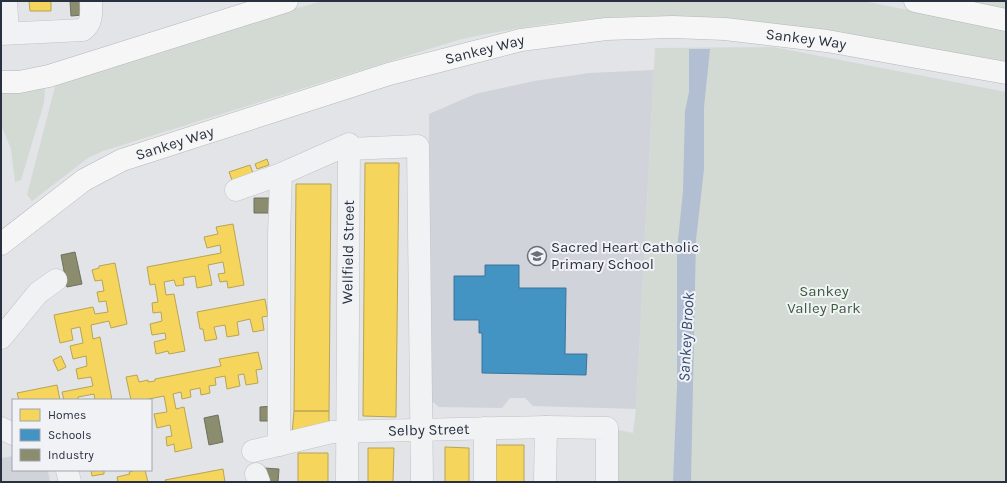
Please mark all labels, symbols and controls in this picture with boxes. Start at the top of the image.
street label: Sankey Way [765,25,848,53]
street label: Sankey Way [443,31,526,68]
street label: Sankey Way [133,122,216,164]
street label: Wellfield Street [338,199,358,304]
place label: Sacred Heart Catholic Primary School [551,238,699,273]
school or university icon: Sacred Heart Catholic Primary School [526,245,548,267]
park label: Sankey Valley Park [787,282,861,317]
water label: Sankey Brook [674,291,698,382]
legend [12,399,152,471]
text: Homes [48,408,86,422]
street label: Selby Street [388,420,470,440]
text: Schools [48,428,91,442]
text: Industry [48,448,94,462]

